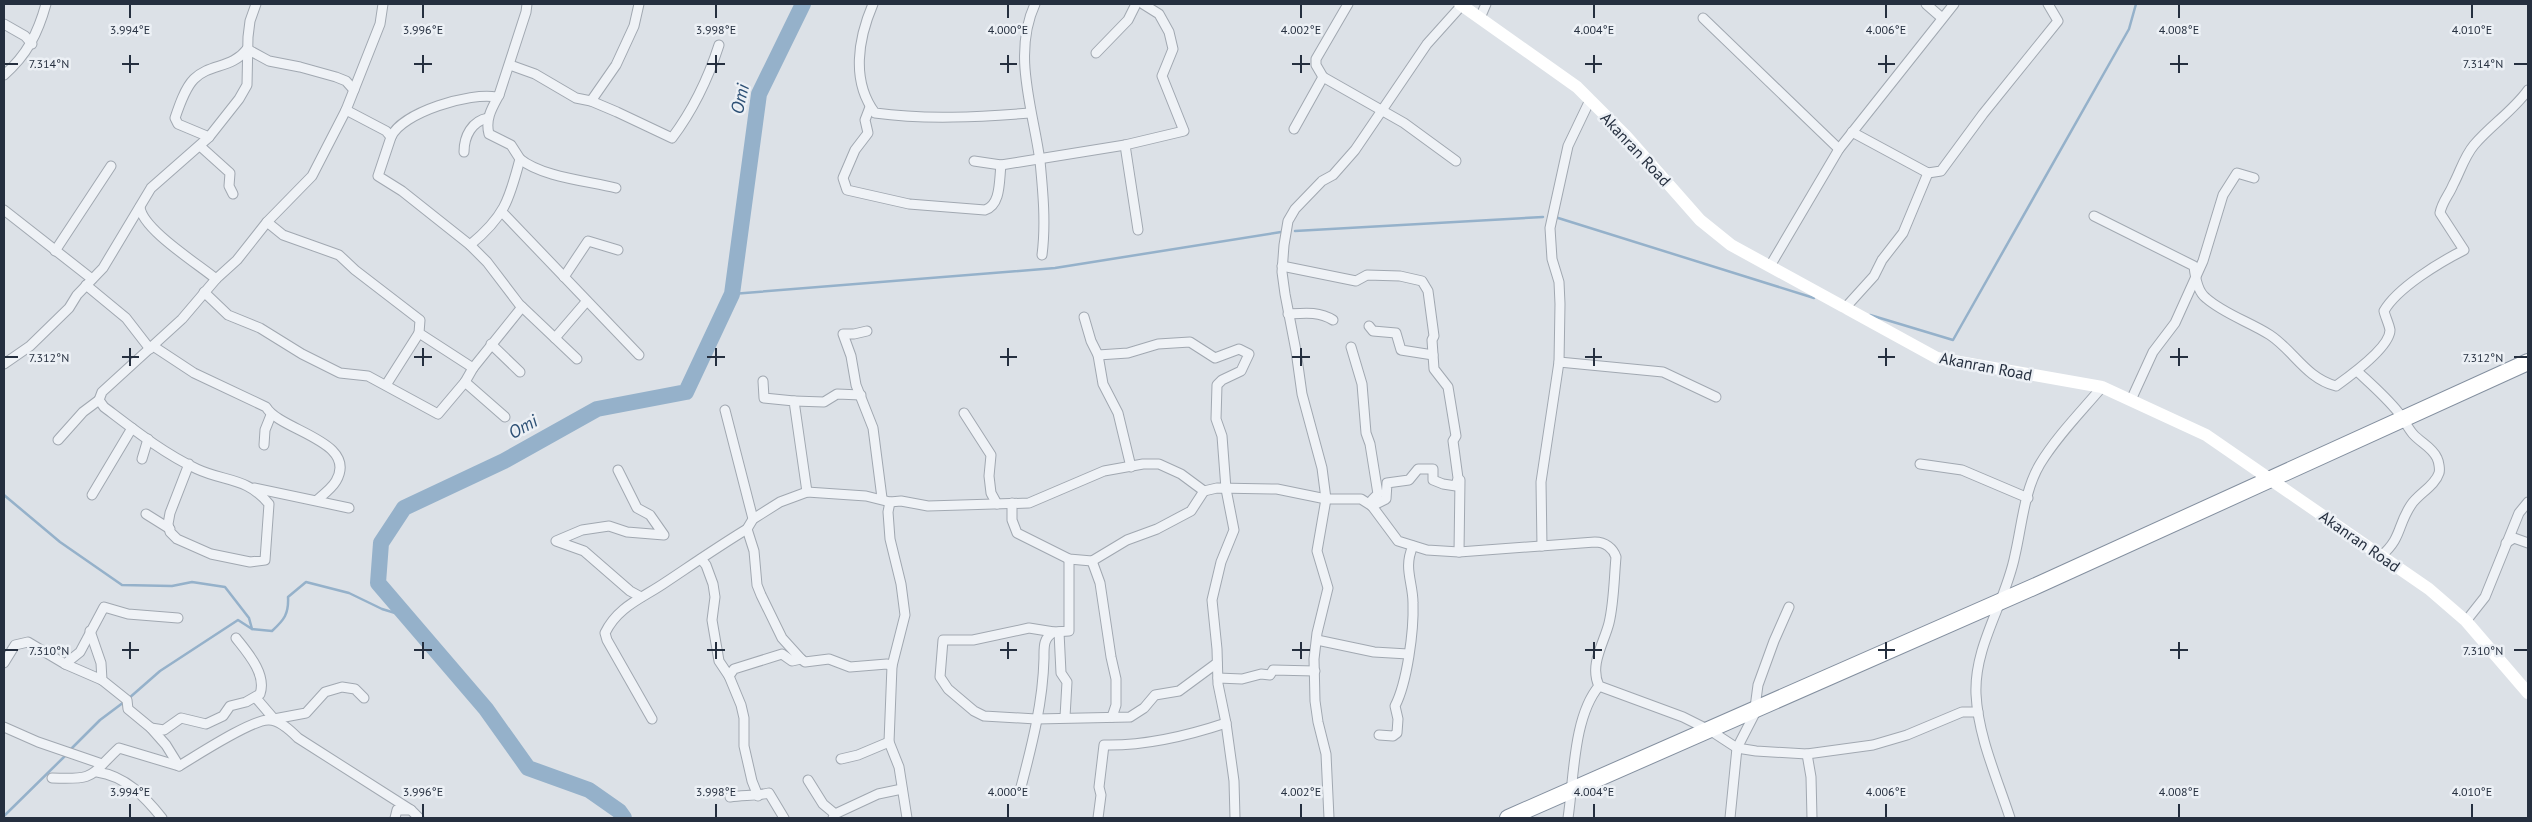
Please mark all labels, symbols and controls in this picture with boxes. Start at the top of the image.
text: 3.994°E [110,22,150,37]
text: 3.996°E [403,22,443,37]
text: 3.998°E [696,22,736,37]
text: 4.000°E [988,22,1028,37]
text: 4.002°E [1281,22,1321,37]
text: 4.004°E [1574,22,1614,37]
text: 4.006°E [1866,22,1906,37]
text: 4.008°E [2159,22,2199,37]
text: 4.010°E [2452,22,2492,37]
text: 7.314°N [29,56,69,71]
text: 7.314°N [2463,56,2503,71]
water label: Omi [725,80,754,116]
street label: Akanran Road [1597,108,1675,190]
street label: Akanran Road [1938,347,2034,385]
text: 7.312°N [29,350,69,365]
text: 7.312°N [2463,350,2503,365]
water label: Omi [504,409,543,444]
street label: Akanran Road [2316,506,2404,576]
text: 7.310°N [29,643,69,658]
text: 7.310°N [2463,643,2503,658]
text: 3.994°E [110,784,150,799]
text: 3.996°E [403,784,443,799]
text: 3.998°E [696,784,736,799]
text: 4.000°E [988,784,1028,799]
text: 4.002°E [1281,784,1321,799]
text: 4.004°E [1574,784,1614,799]
text: 4.006°E [1866,784,1906,799]
text: 4.008°E [2159,784,2199,799]
text: 4.010°E [2452,784,2492,799]

